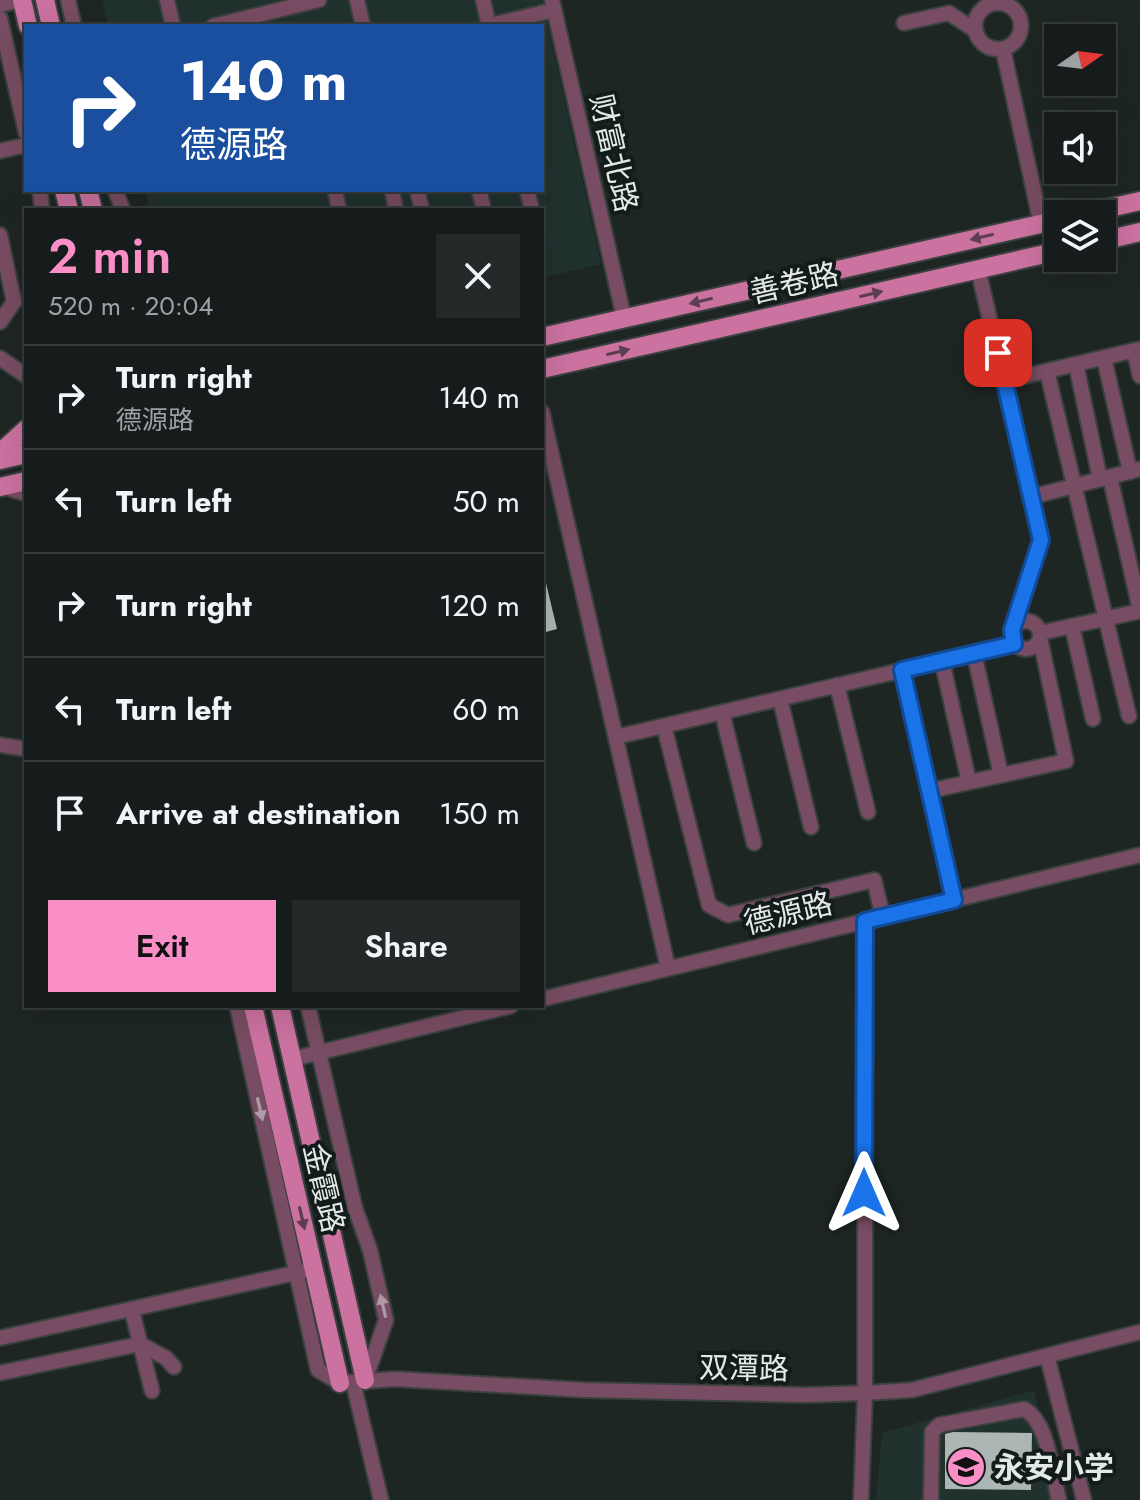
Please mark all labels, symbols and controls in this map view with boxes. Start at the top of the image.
north arrow [1044,24,1116,96]
map controls [1044,24,1116,272]
text: 140 m [180,40,347,121]
icon: right [48,56,152,160]
street label: 财富北路 [580,90,648,216]
button: sound [1044,112,1116,184]
text: 德源路 [180,118,288,170]
button: layers [1044,200,1116,272]
text: 2 min [48,222,171,291]
one-way arrow [969,231,994,244]
button: close [436,234,520,318]
street label: 善卷路 [745,252,843,314]
text: 520 m · 20:04 [48,287,214,325]
one-way arrow [859,287,884,299]
one-way arrow [688,295,713,308]
pin [964,319,1032,387]
icon: arrive [976,331,1020,375]
one-way arrow [606,345,631,358]
text: Turn right [116,356,252,399]
icon: right [48,375,92,419]
text: 140 m [439,376,520,419]
text: 德源路 [116,401,194,439]
icon: left [48,479,92,523]
text: Turn left [116,480,231,523]
text: 50 m [453,480,520,523]
icon: right [48,583,92,627]
text: Turn right [116,584,252,627]
text: 120 m [439,584,520,627]
icon: left [48,687,92,731]
text: Turn left [116,688,231,731]
text: 60 m [452,688,520,731]
icon: arrive [48,791,92,835]
text: Arrive at destination [116,792,401,835]
text: 150 m [439,792,520,835]
street label: 德源路 [739,881,837,945]
button: Exit [48,900,276,992]
button: Share [292,900,520,992]
one-way arrow [254,1097,267,1122]
street label: 金霞路 [293,1139,355,1237]
position arrow [822,1151,906,1235]
one-way arrow [296,1206,309,1231]
one-way arrow [376,1293,389,1318]
street label: 双潭路 [699,1346,789,1390]
school or university icon: 永安小学 [945,1446,987,1488]
place label: 永安小学 [994,1446,1114,1489]

